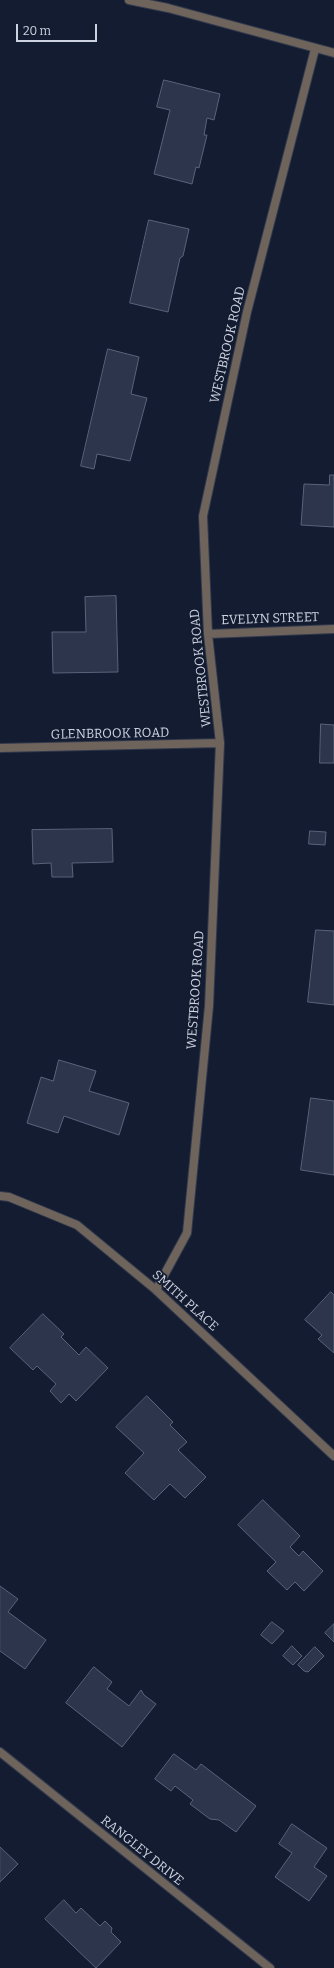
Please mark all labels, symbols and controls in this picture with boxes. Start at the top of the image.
scale bar [18,16,99,42]
text: 20 m [23,24,51,38]
street label: WESTBROOK ROAD [207,285,249,405]
street label: WESTBROOK ROAD [187,608,215,728]
street label: EVELYN STREET [221,609,319,629]
street label: GLENBROOK ROAD [51,725,169,743]
street label: WESTBROOK ROAD [184,930,208,1050]
street label: SMITH PLACE [149,1267,221,1335]
street label: RANGLEY DRIVE [97,1813,187,1889]

